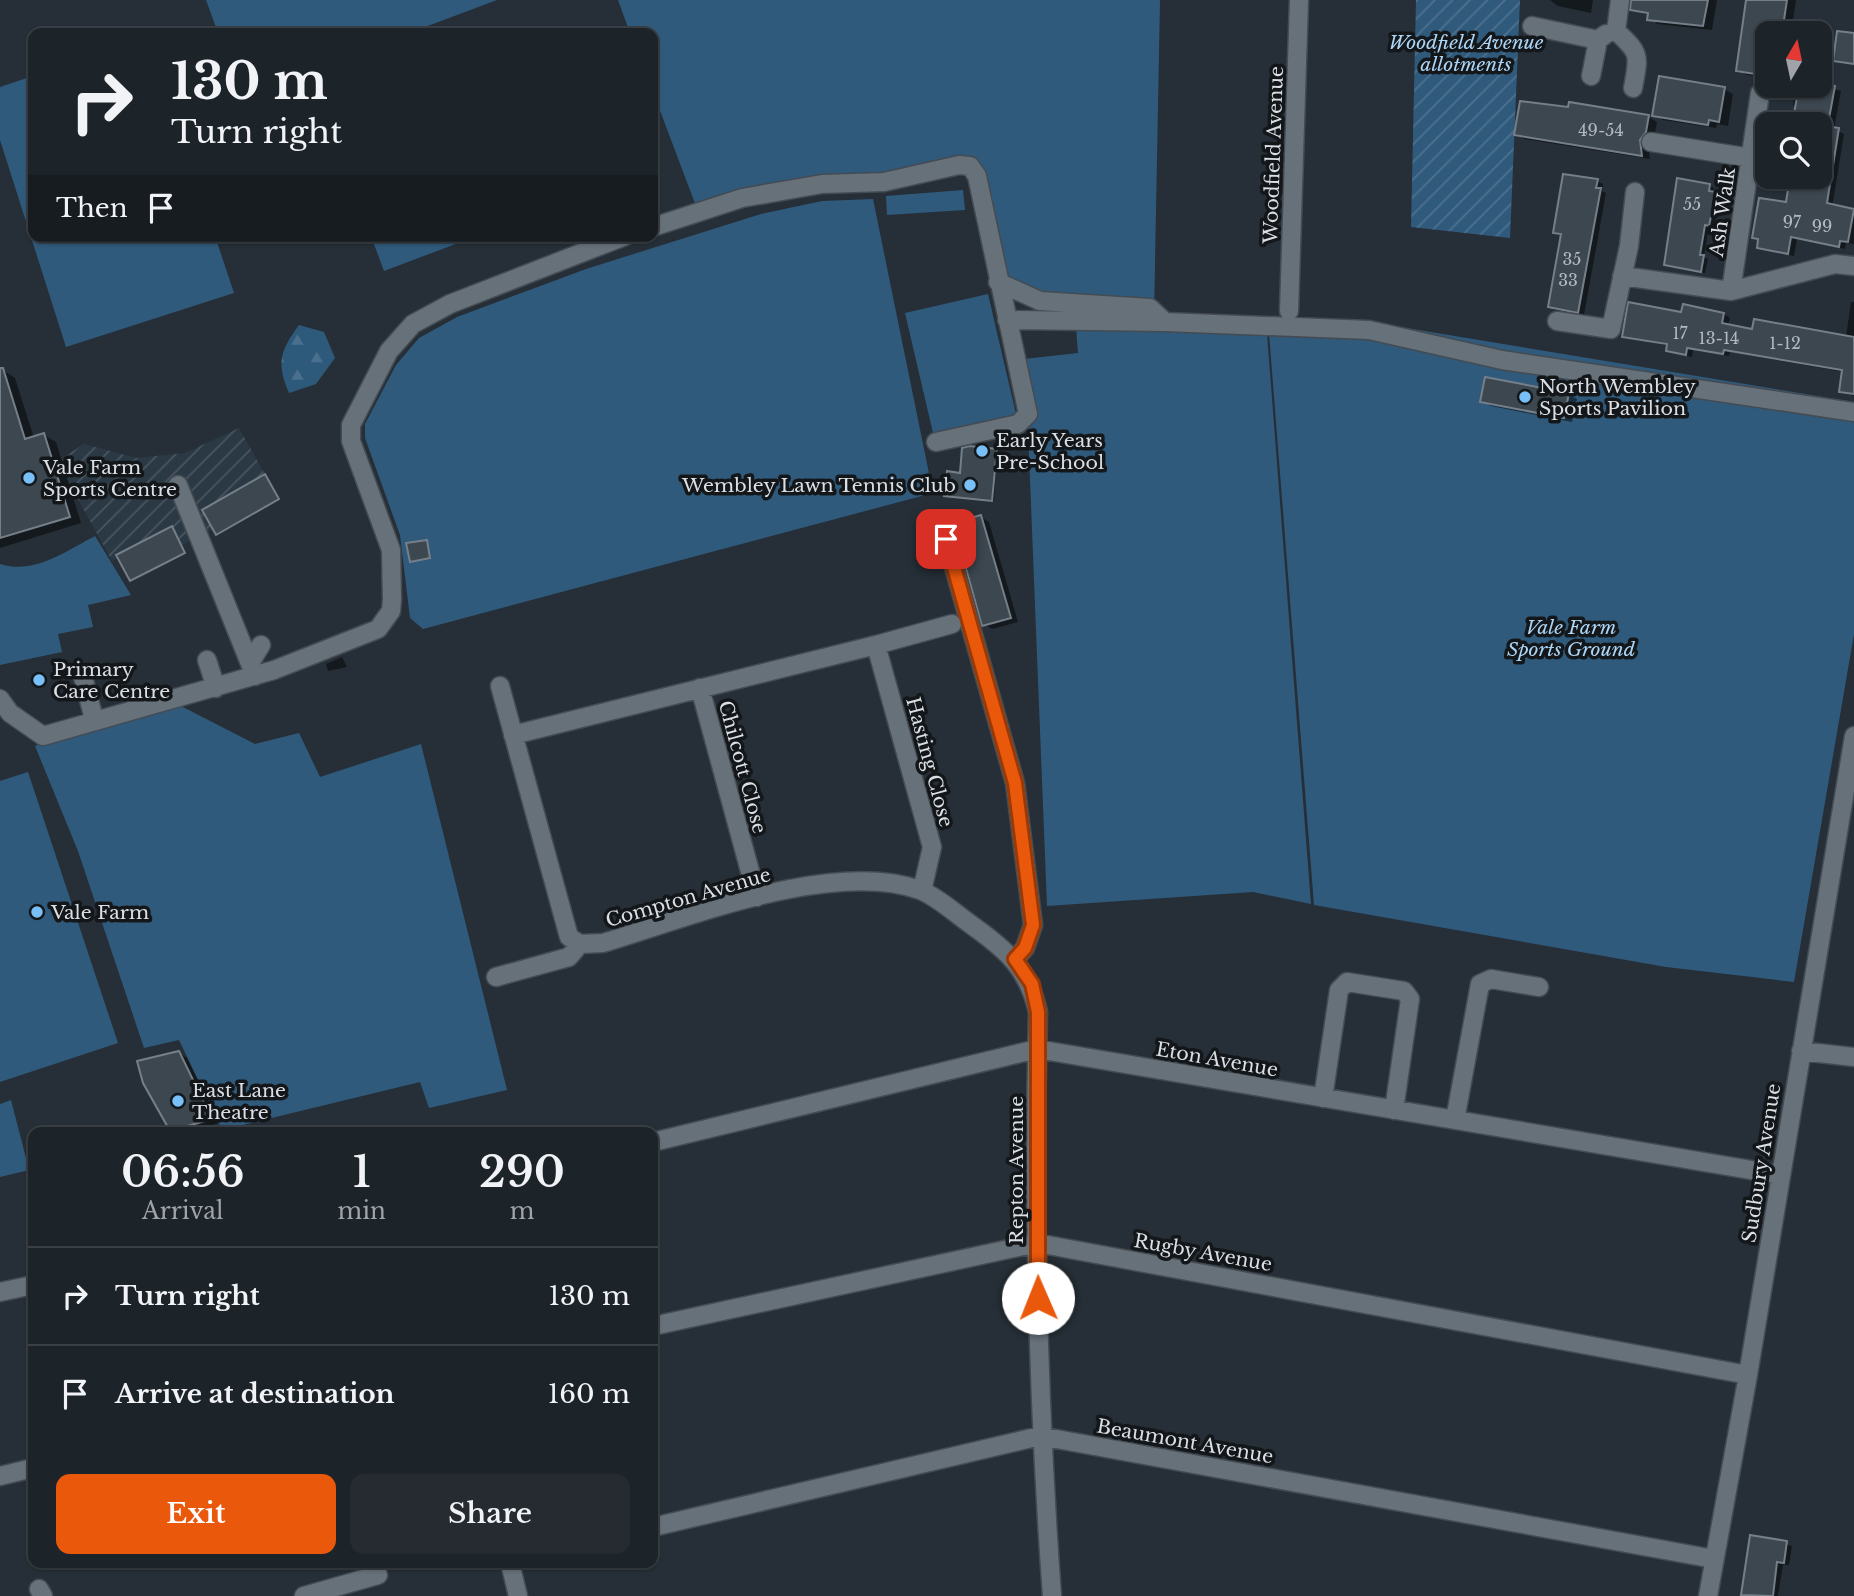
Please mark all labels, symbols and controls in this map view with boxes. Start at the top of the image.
north arrow [1755,21,1832,98]
map controls [1755,21,1832,189]
park label: Woodfield Avenue allotments [1388,31,1544,76]
text: 130 m [171,51,328,112]
icon: right [56,56,147,147]
street label: Woodfield Avenue [1259,66,1288,245]
text: Turn right [171,112,342,152]
button: search [1755,112,1832,189]
house number: 49-54 [1578,120,1624,140]
street label: Ash Walk [1705,166,1740,259]
icon: arrive [142,189,180,227]
text: Then [56,192,128,224]
house number: 55 [1683,194,1701,214]
house number: 97 [1783,212,1802,232]
house number: 99 [1812,216,1832,236]
house number: 35 [1563,249,1581,269]
house number: 33 [1558,270,1578,290]
house number: 17 [1672,323,1689,343]
house number: 13-14 [1699,328,1739,348]
house number: 1-12 [1769,333,1801,353]
place label: North Wembley Sports Pavilion [1539,375,1696,420]
marker: North Wembley Sports Pavilion [1517,389,1533,405]
place label: Early Years Pre-School [996,429,1104,474]
marker: Early Years Pre-School [974,443,990,459]
place label: Vale Farm Sports Centre [42,456,177,501]
marker: Vale Farm Sports Centre [21,470,37,486]
place label: Wembley Lawn Tennis Club [681,474,956,497]
marker: Wembley Lawn Tennis Club [962,477,978,493]
pin [916,509,976,569]
icon: arrive [927,520,965,558]
park label: Vale Farm Sports Ground [1507,616,1636,661]
place label: Primary Care Centre [53,658,170,703]
marker: Primary Care Centre [31,672,47,688]
street label: Hasting Close [901,695,958,830]
street label: Chilcott Close [714,698,771,836]
street label: Compton Avenue [603,863,773,932]
place label: Vale Farm [50,901,149,924]
marker: Vale Farm [29,904,45,920]
street label: Eton Avenue [1154,1037,1280,1082]
place label: East Lane Theatre [192,1079,286,1124]
street label: Sudbury Avenue [1738,1082,1785,1244]
marker: East Lane Theatre [170,1093,186,1109]
street label: Repton Avenue [1005,1096,1028,1244]
text: 06:56 [121,1146,245,1198]
text: 1 [353,1146,371,1198]
text: 290 [479,1146,565,1198]
text: Arrival [142,1197,224,1225]
text: min [338,1197,386,1225]
text: m [510,1197,534,1225]
street label: Rugby Avenue [1132,1229,1274,1276]
position arrow [1001,1261,1075,1335]
icon: right [56,1277,94,1315]
text: Turn right [115,1280,260,1312]
text: 130 m [548,1280,630,1312]
icon: arrive [56,1375,94,1413]
text: Arrive at destination [115,1378,395,1410]
text: 160 m [548,1378,630,1410]
street label: Beaumont Avenue [1095,1415,1275,1468]
button: Exit [56,1474,336,1554]
button: Share [350,1474,630,1554]

